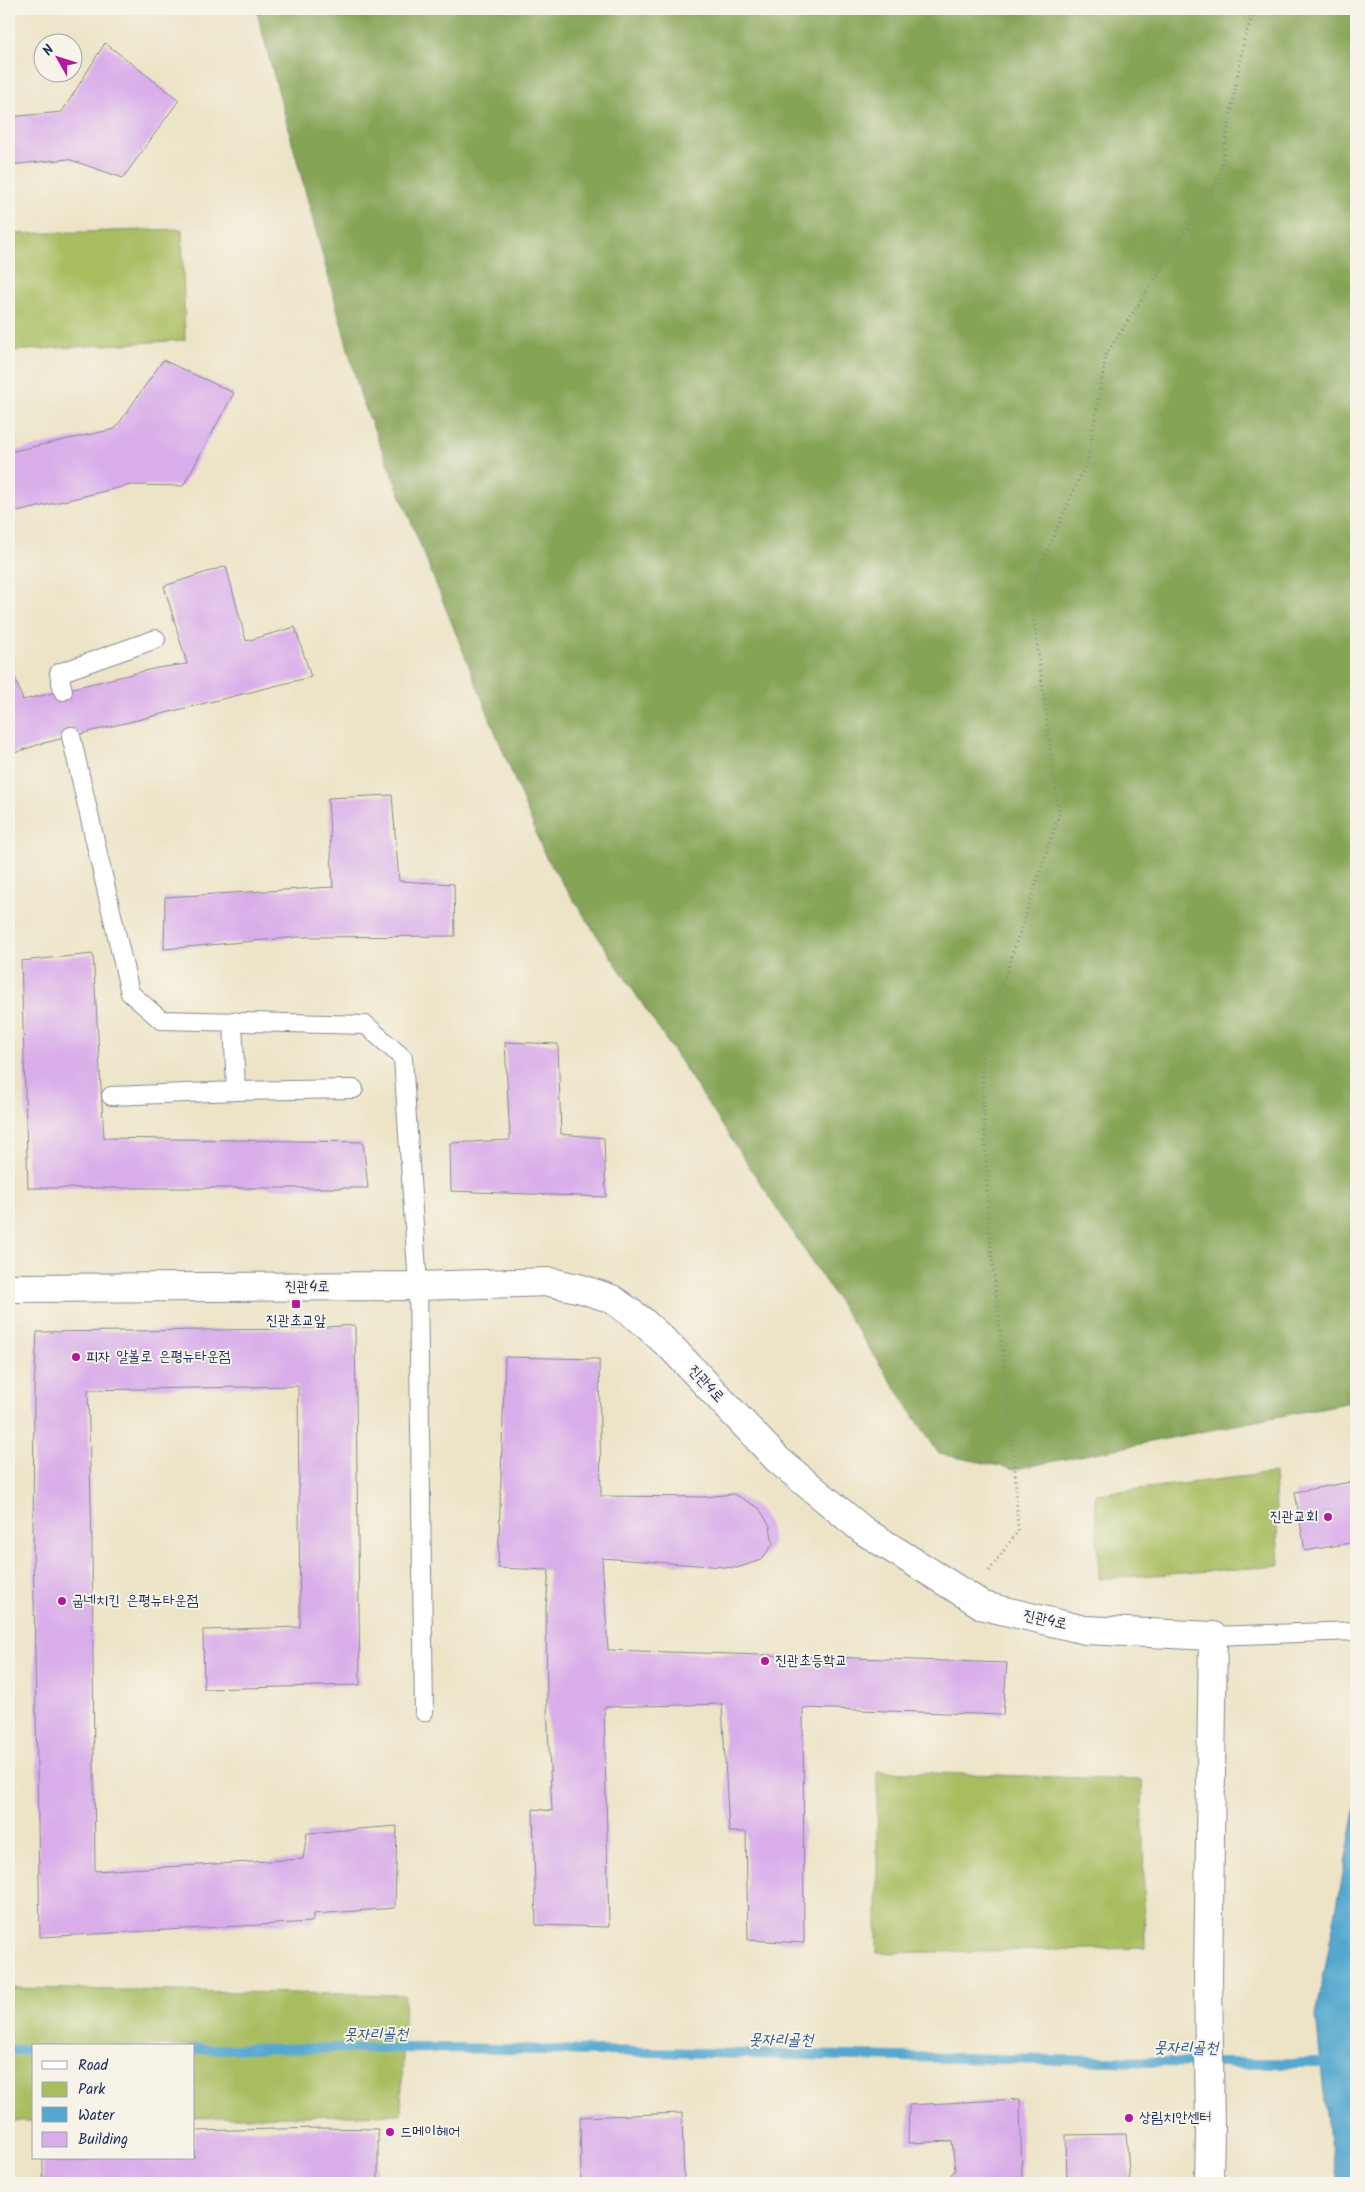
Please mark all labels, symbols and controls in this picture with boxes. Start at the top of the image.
north arrow [32,32,82,82]
text: N [37,40,60,61]
street label: 진관4로 [285,1275,329,1299]
marker: 진관초교앞 [290,1298,302,1310]
place label: 진관초교앞 [266,1309,326,1333]
place label: 피자 알볼로 은평뉴타운점 [86,1345,231,1369]
marker: 피자 알볼로 은평뉴타운점 [70,1351,82,1363]
street label: 진관4로 [682,1360,730,1408]
place label: 진관교회 [1270,1505,1318,1529]
marker: 진관교회 [1322,1511,1334,1523]
place label: 굽네치킨 은평뉴타운점 [72,1589,199,1613]
marker: 굽네치킨 은평뉴타운점 [56,1595,68,1607]
street label: 진관4로 [1021,1603,1069,1637]
place label: 진관초등학교 [775,1649,847,1673]
marker: 진관초등학교 [759,1655,771,1667]
water label: 못자리골천 [344,2022,410,2047]
water label: 못자리골천 [749,2027,816,2053]
water label: 못자리골천 [1154,2035,1221,2061]
legend [32,2044,195,2160]
text: Road [78,2054,109,2078]
text: Park [78,2078,106,2102]
text: Water [78,2104,115,2128]
place label: 상림치안센터 [1139,2106,1211,2130]
marker: 상림치안센터 [1123,2112,1135,2124]
place label: 드메이헤어 [400,2120,460,2144]
marker: 드메이헤어 [384,2126,396,2138]
text: Building [78,2128,128,2152]

